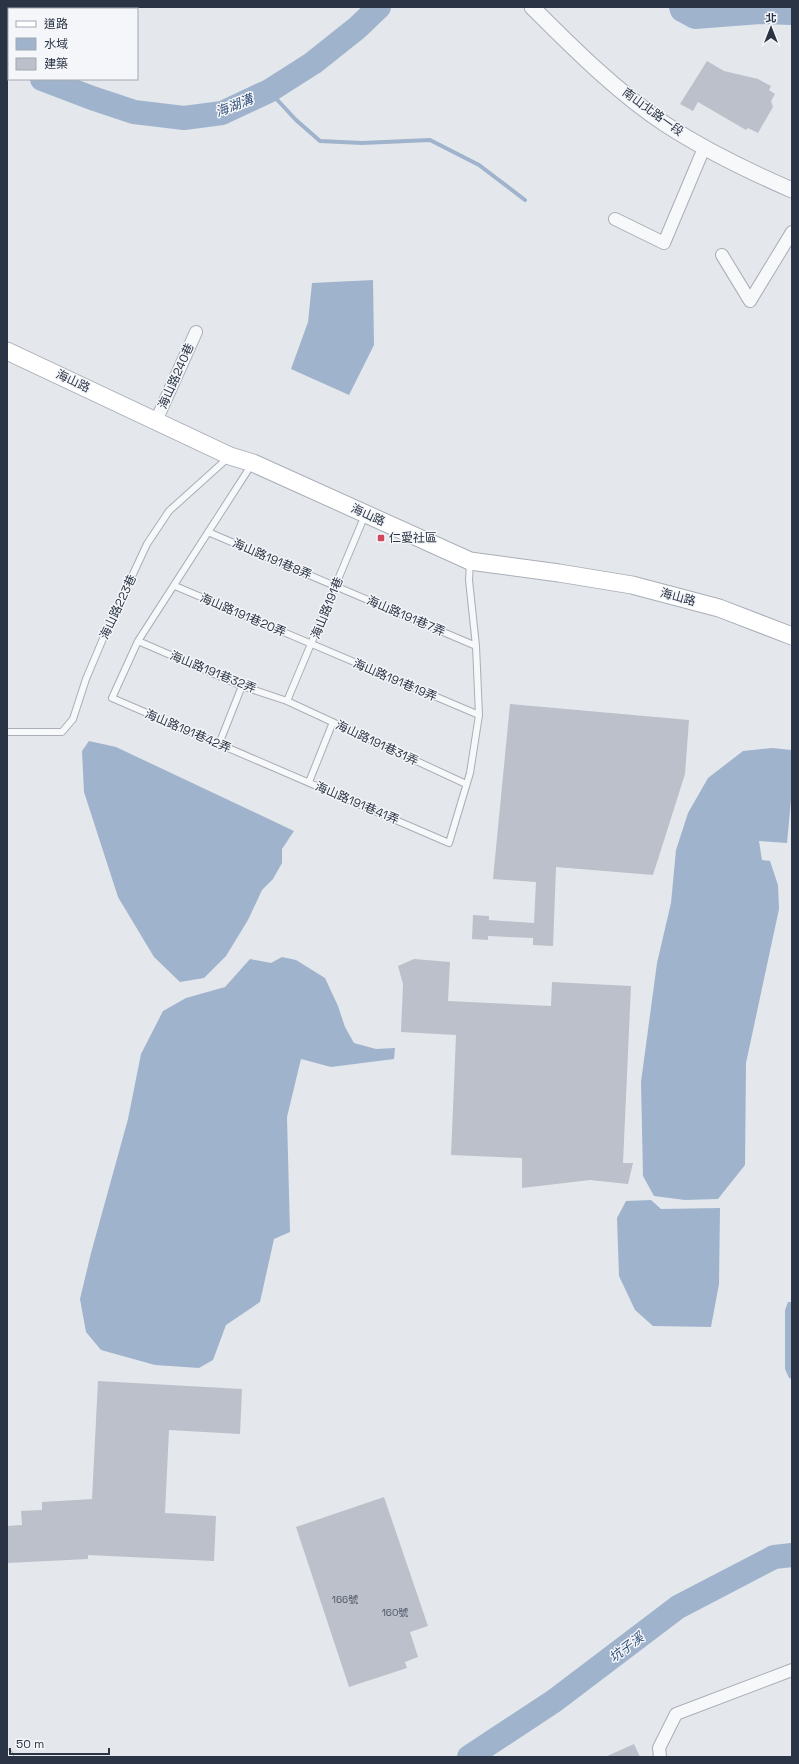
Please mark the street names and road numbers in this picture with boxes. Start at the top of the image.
street label: 南山北路一段 [619,84,687,140]
street label: 海山路240巷 [154,341,198,411]
street label: 海山路 [53,366,93,396]
street label: 海山路 [348,500,388,530]
street label: 海山路191巷8弄 [230,535,314,583]
street label: 海山路223巷 [96,572,140,642]
street label: 海山路191巷 [307,575,347,641]
street label: 海山路 [659,585,697,609]
street label: 海山路191巷20弄 [197,590,289,640]
street label: 海山路191巷7弄 [364,592,448,640]
street label: 海山路191巷32弄 [167,647,259,697]
street label: 海山路191巷19弄 [351,655,439,705]
street label: 海山路191巷42弄 [142,706,234,756]
street label: 海山路191巷31弄 [333,717,421,769]
street label: 海山路191巷41弄 [313,778,401,828]

